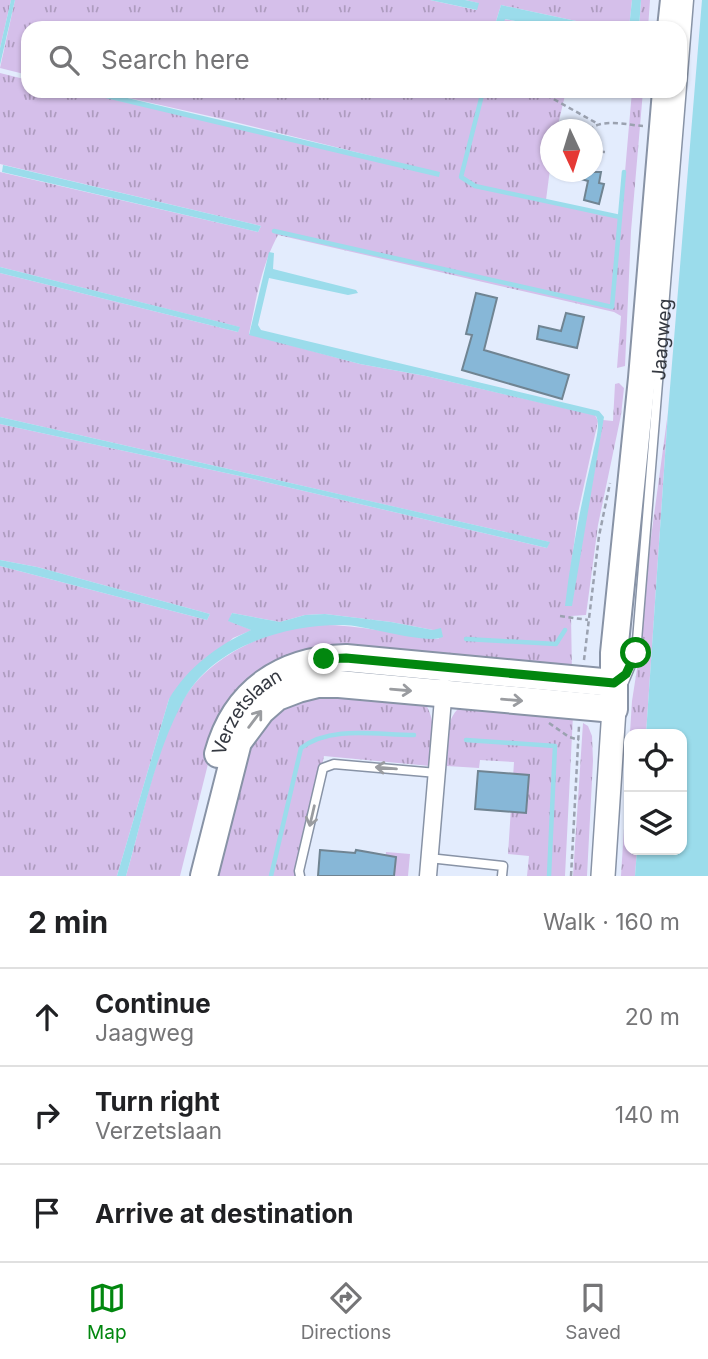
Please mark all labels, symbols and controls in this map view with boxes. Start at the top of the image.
search box [21,21,687,98]
icon: search [45,41,83,79]
text: Search here [101,44,250,75]
north arrow [540,119,603,182]
street label: Jaagweg [647,298,676,381]
route start [620,637,651,668]
route end [308,643,339,674]
street label: Verzetslaan [207,664,285,758]
one-way arrow [389,684,412,697]
one-way arrow [500,694,522,707]
one-way arrow [247,710,262,729]
map controls [624,729,687,855]
button: locate [624,729,687,792]
one-way arrow [375,761,397,774]
button: layers [624,792,687,855]
one-way arrow [305,804,318,827]
text: 2 min [28,904,108,940]
text: Walk · 160 m [543,908,680,936]
text: Continue [95,988,211,1019]
icon: ahead [28,998,66,1036]
text: 20 m [625,1003,680,1031]
text: Jaagweg [95,1019,194,1047]
text: Turn right [95,1086,220,1117]
icon: right [28,1096,66,1134]
text: 140 m [615,1101,680,1129]
text: Verzetslaan [95,1117,222,1145]
icon: arrive [28,1194,66,1232]
text: Arrive at destination [95,1198,354,1229]
tab: Map [87,1279,127,1344]
tab: Directions [301,1279,391,1344]
tab: Saved [565,1279,621,1344]

